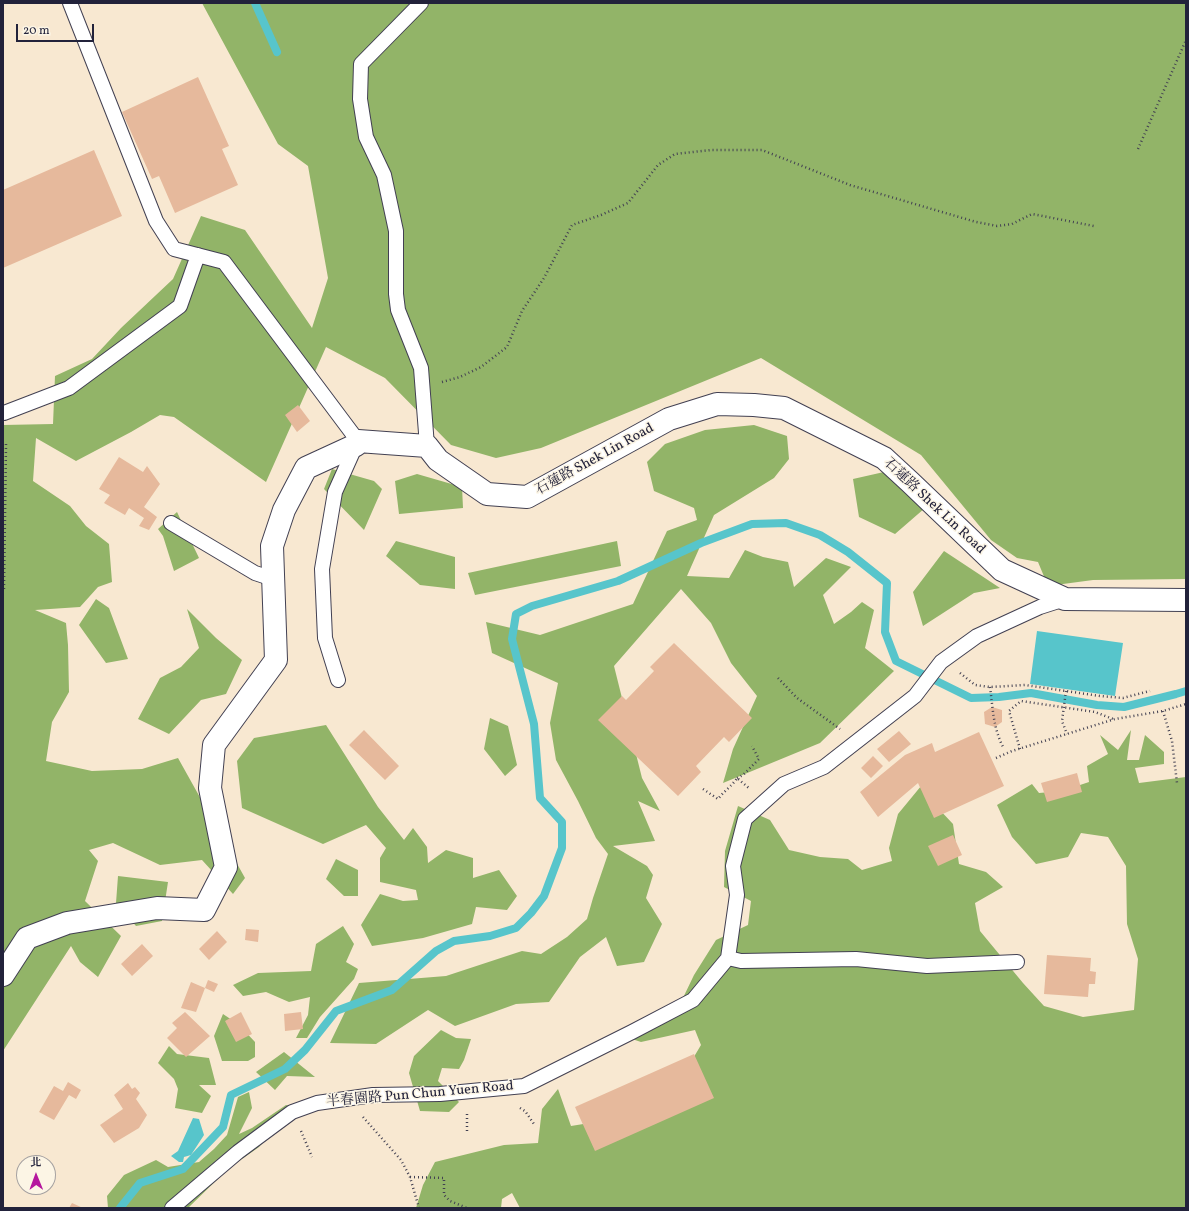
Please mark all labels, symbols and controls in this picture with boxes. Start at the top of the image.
scale bar [18,16,96,42]
text: 20 m [23,23,50,39]
street label: 石蓮路 Shek Lin Road [533,420,657,500]
street label: 石蓮路 Shek Lin Road [880,456,988,558]
street label: 半春園路 Pun Chun Yuen Road [326,1078,514,1112]
north arrow [16,1155,56,1195]
text: 北 [30,1156,41,1171]

